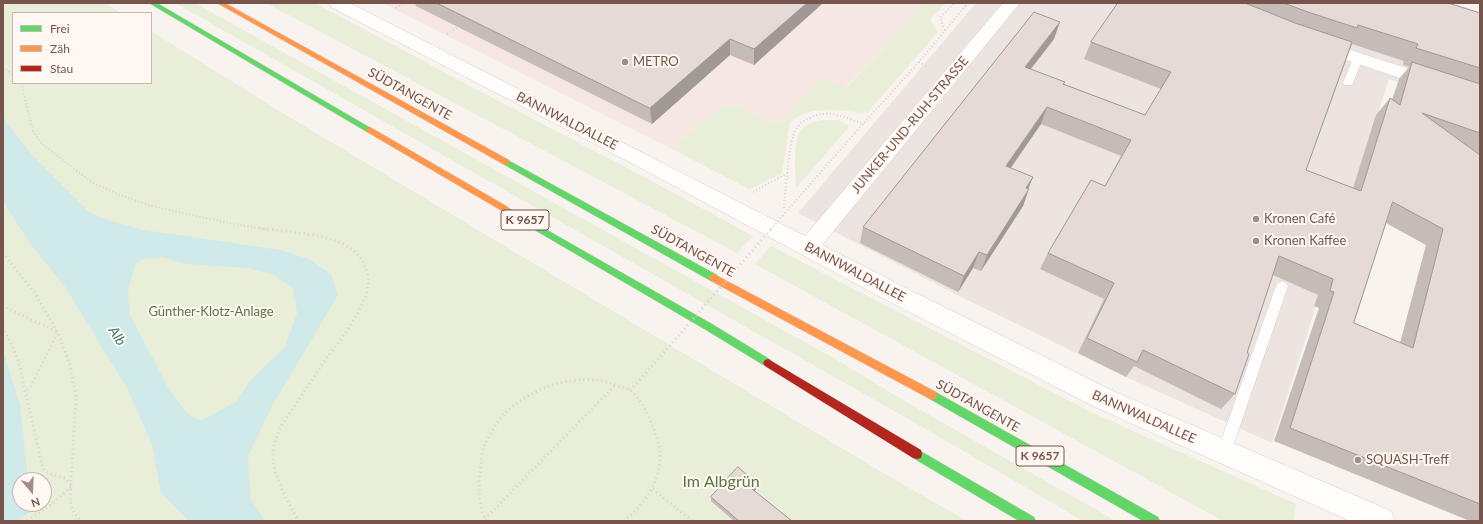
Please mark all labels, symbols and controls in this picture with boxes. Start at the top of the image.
legend [12,12,152,84]
text: Frei [50,21,70,36]
text: Zäh [50,41,70,56]
street label: JUNKER-UND-RUH-STRASSE [848,53,972,197]
place label: METRO [633,54,679,70]
marker: METRO [620,57,630,67]
text: Stau [50,61,73,76]
street label: SÜDTANGENTE [365,64,455,124]
street label: BANNWALDALLEE [514,89,620,153]
road number: K 9657 [501,210,549,230]
place label: Kronen Café [1264,211,1335,227]
marker: Kronen Café [1251,214,1261,224]
street label: SÜDTANGENTE [648,221,738,281]
place label: Kronen Kaffee [1264,233,1346,249]
marker: Kronen Kaffee [1251,236,1261,246]
street label: BANNWALDALLEE [802,239,908,305]
park label: Günther-Klotz-Anlage [148,304,274,320]
water label: Alb [105,323,129,349]
street label: SÜDTANGENTE [933,376,1023,436]
street label: BANNWALDALLEE [1090,387,1198,447]
road number: K 9657 [1016,446,1064,466]
place label: SQUASH-Treff [1366,452,1449,468]
marker: SQUASH-Treff [1353,455,1363,465]
north arrow [12,472,52,512]
park label: Im Albgrün [682,472,760,492]
text: N [30,495,42,510]

